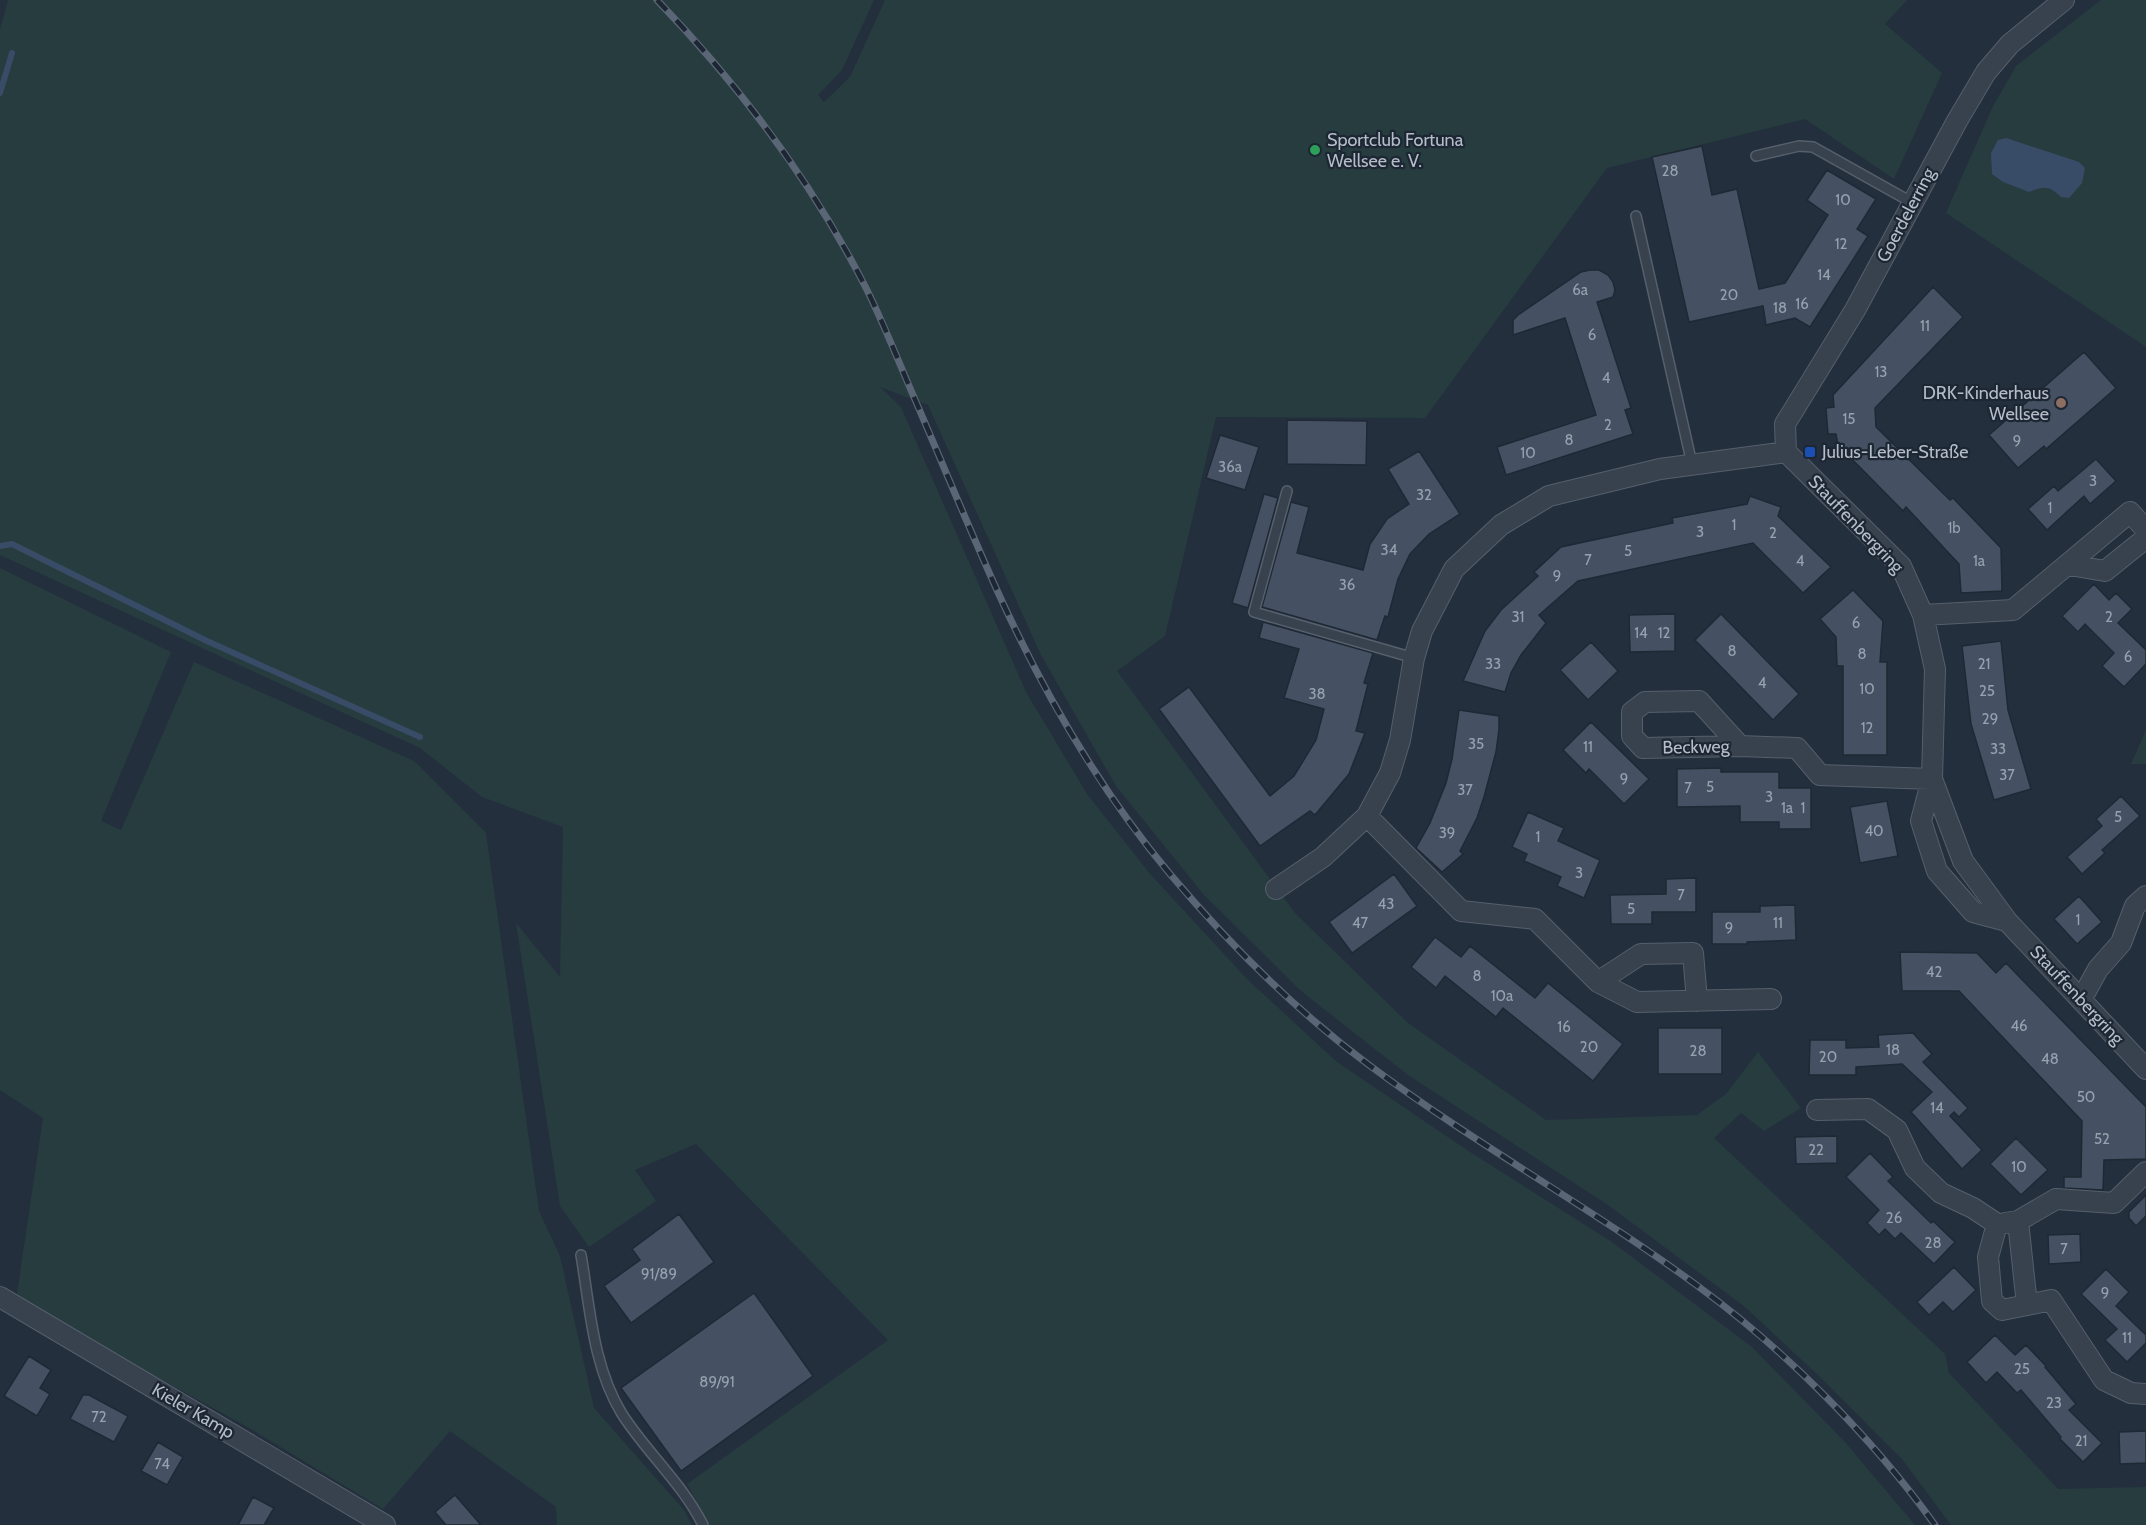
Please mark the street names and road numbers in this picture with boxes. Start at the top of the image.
street label: Goerdelerring [1872,163,1940,266]
street label: Stauffenbergring [1804,470,1909,578]
street label: Beckweg [1662,735,1731,759]
street label: Stauffenbergring [2025,941,2129,1050]
street label: Kieler Kamp [148,1379,238,1443]

